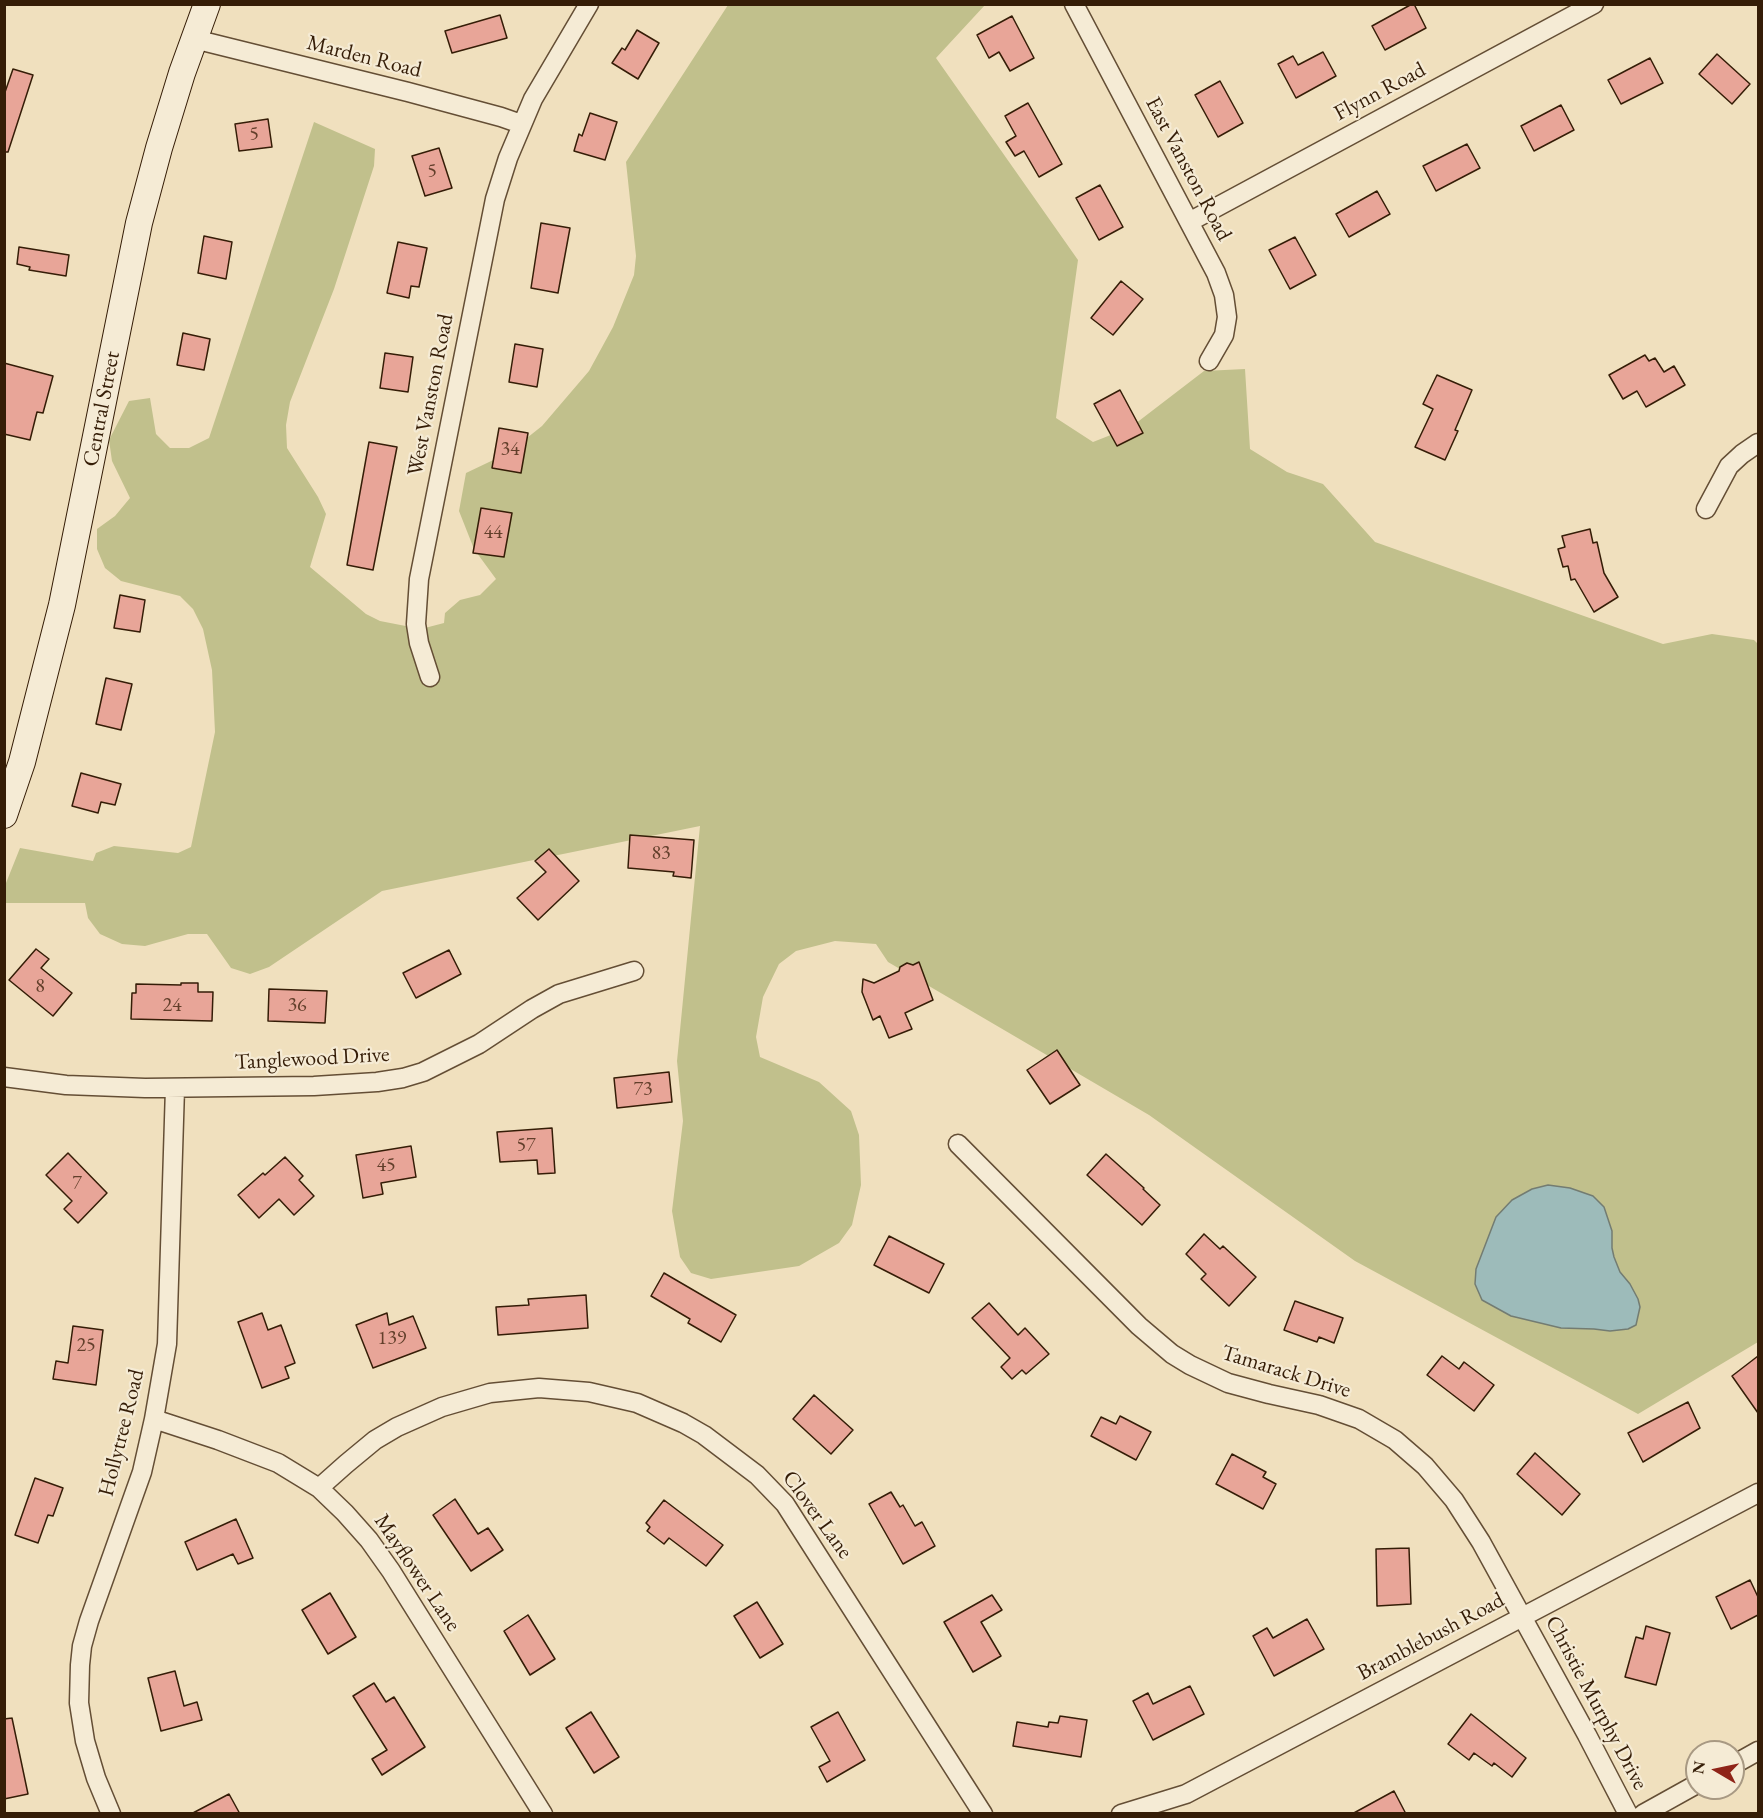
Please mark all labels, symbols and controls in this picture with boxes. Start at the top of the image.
street label: Marden Road [304,30,424,84]
street label: Flynn Road [1330,57,1430,127]
street label: East Vanston Road [1139,93,1237,245]
house number: 5 [249,123,259,147]
house number: 5 [427,160,437,184]
street label: West Vanston Road [402,312,460,478]
street label: Central Street [78,349,126,469]
house number: 34 [500,438,520,462]
house number: 44 [483,521,503,545]
house number: 83 [651,842,671,866]
house number: 8 [35,975,45,999]
house number: 24 [162,994,182,1018]
house number: 36 [287,994,307,1018]
street label: Tanglewood Drive [234,1042,390,1076]
house number: 73 [633,1078,653,1102]
house number: 57 [516,1134,536,1158]
house number: 45 [376,1154,396,1178]
house number: 7 [72,1172,82,1196]
house number: 139 [378,1327,406,1351]
house number: 25 [76,1334,96,1358]
street label: Tamarack Drive [1218,1340,1354,1404]
street label: Hollytree Road [93,1367,151,1499]
street label: Clover Lane [776,1466,858,1564]
street label: Mayflower Lane [368,1509,466,1637]
street label: Bramblebush Road [1353,1587,1509,1687]
street label: Christie Murphy Drive [1539,1611,1653,1795]
north arrow [1685,1740,1745,1800]
text: N [1687,1759,1710,1775]

